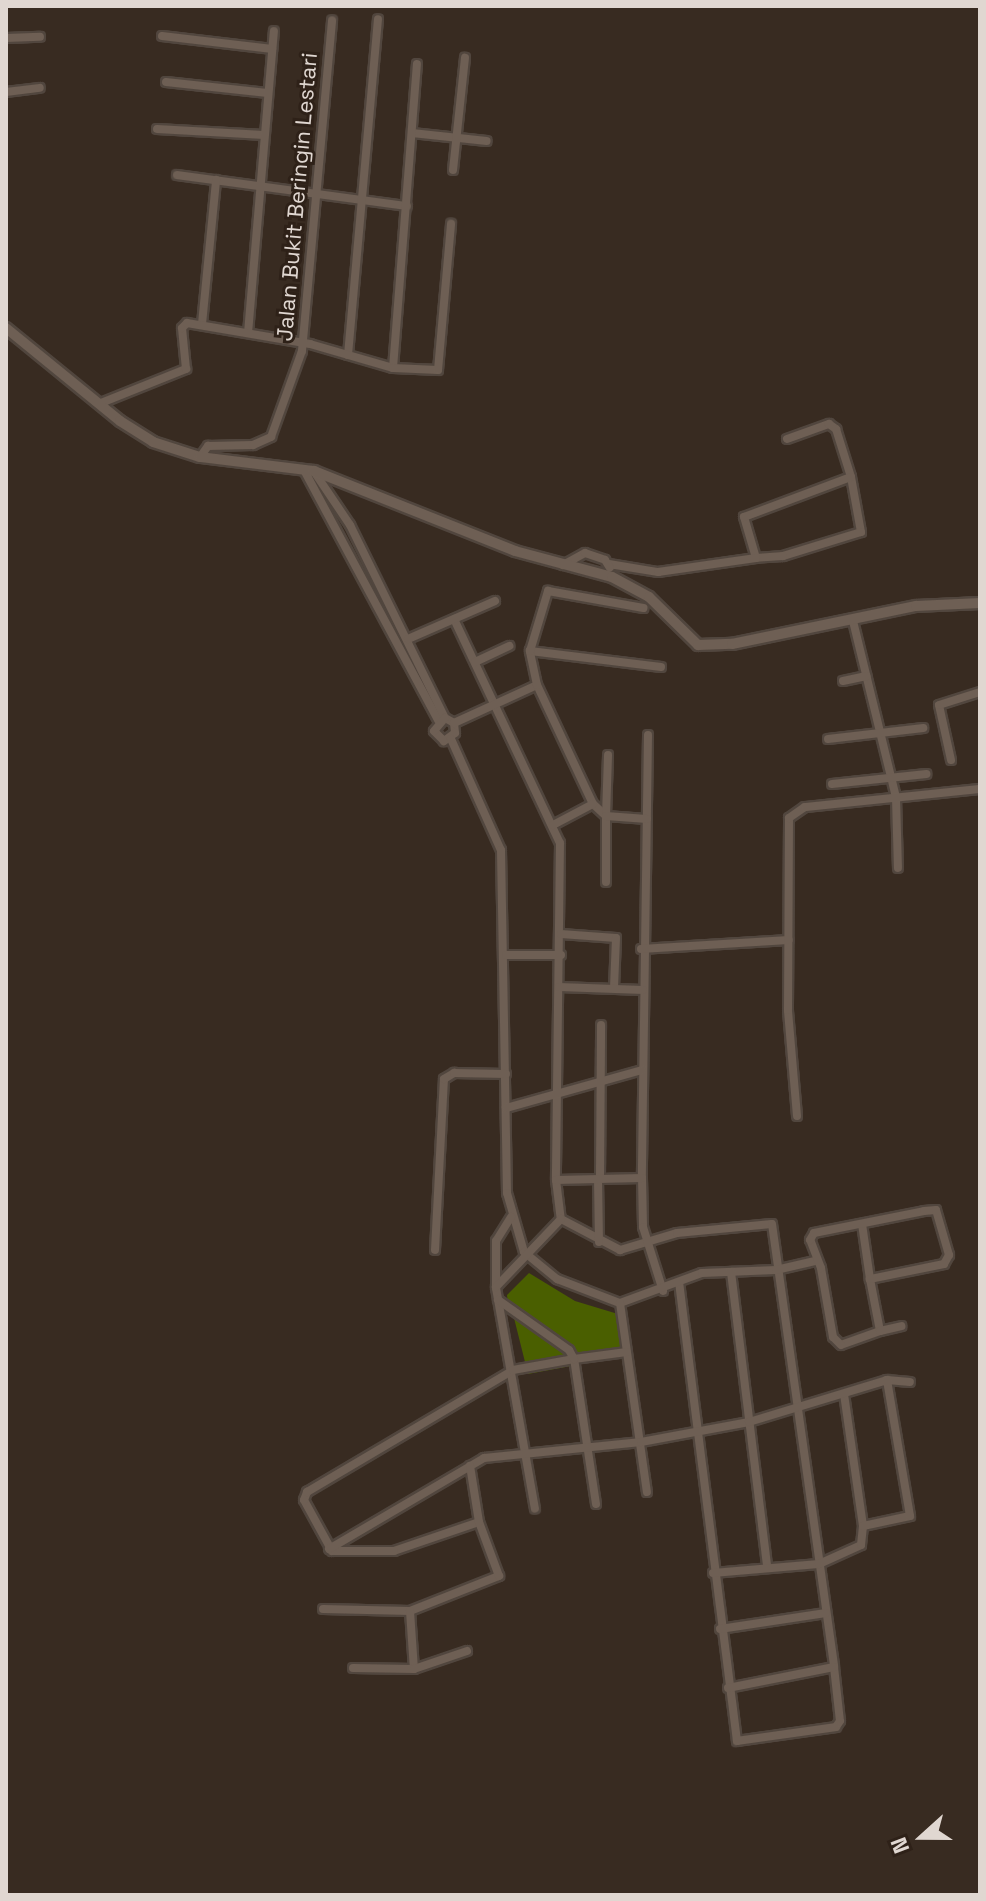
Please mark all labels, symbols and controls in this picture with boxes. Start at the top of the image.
street label: Jalan Bukit Beringin Lestari [271,52,323,342]
north arrow [882,1797,962,1877]
text: N [884,1834,915,1858]

